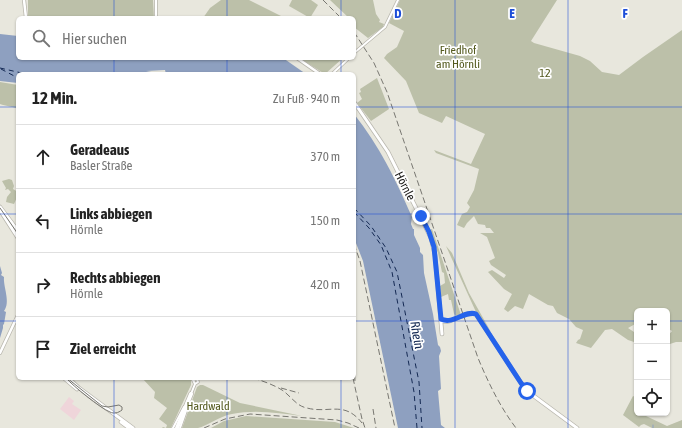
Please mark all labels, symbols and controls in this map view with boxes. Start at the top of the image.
text: D [394,6,402,21]
text: E [509,6,515,21]
text: F [622,6,628,21]
search box [16,16,356,60]
icon: search [30,27,52,49]
text: Hier suchen [62,30,127,47]
park label: Friedhof am Hörnli [436,43,480,71]
park label: 12 [539,66,551,80]
text: 12 Min. [32,88,77,108]
text: Zu Fuß · 940 m [273,91,340,106]
text: Geradeaus [70,141,129,158]
icon: ahead [32,146,54,168]
text: 370 m [311,149,340,164]
text: Basler Straße [70,158,132,173]
street label: Hörnle [392,169,418,203]
text: Links abbiegen [70,205,152,222]
route end [412,207,430,225]
icon: left [32,210,54,232]
text: 150 m [311,213,340,228]
text: Hörnle [70,222,103,237]
text: Rechts abbiegen [70,269,160,286]
icon: right [32,274,54,296]
text: 420 m [311,277,340,292]
text: Hörnle [70,286,103,301]
map controls [634,308,670,416]
button: + [634,308,670,344]
water label: Rhein [407,320,427,351]
icon: arrive [32,338,54,360]
text: Ziel erreicht [70,340,136,357]
button: − [634,344,670,380]
button: locate [634,380,670,416]
route start [518,382,536,400]
park label: Hardwald [186,399,230,413]

